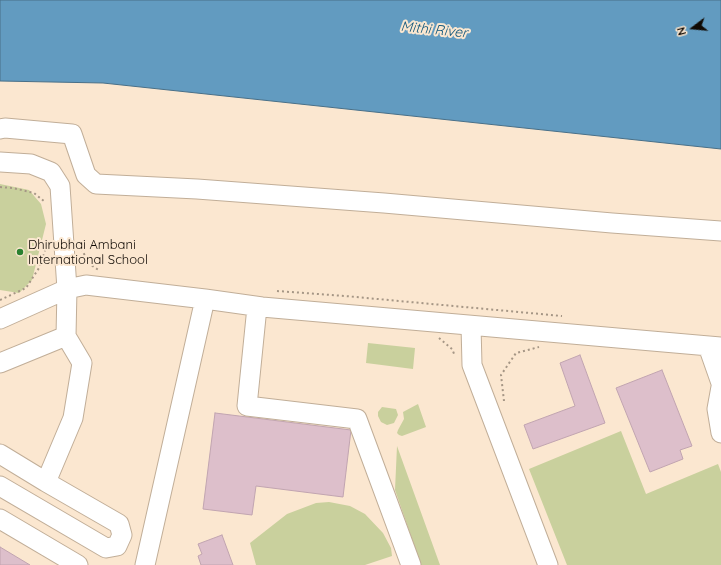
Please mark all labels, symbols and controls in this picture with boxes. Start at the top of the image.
north arrow [673,8,713,48]
water label: Mithi River [400,18,468,42]
text: N [674,25,689,37]
place label: Dhirubhai Ambani International School [28,237,148,268]
marker: Dhirubhai Ambani International School [15,247,25,257]

